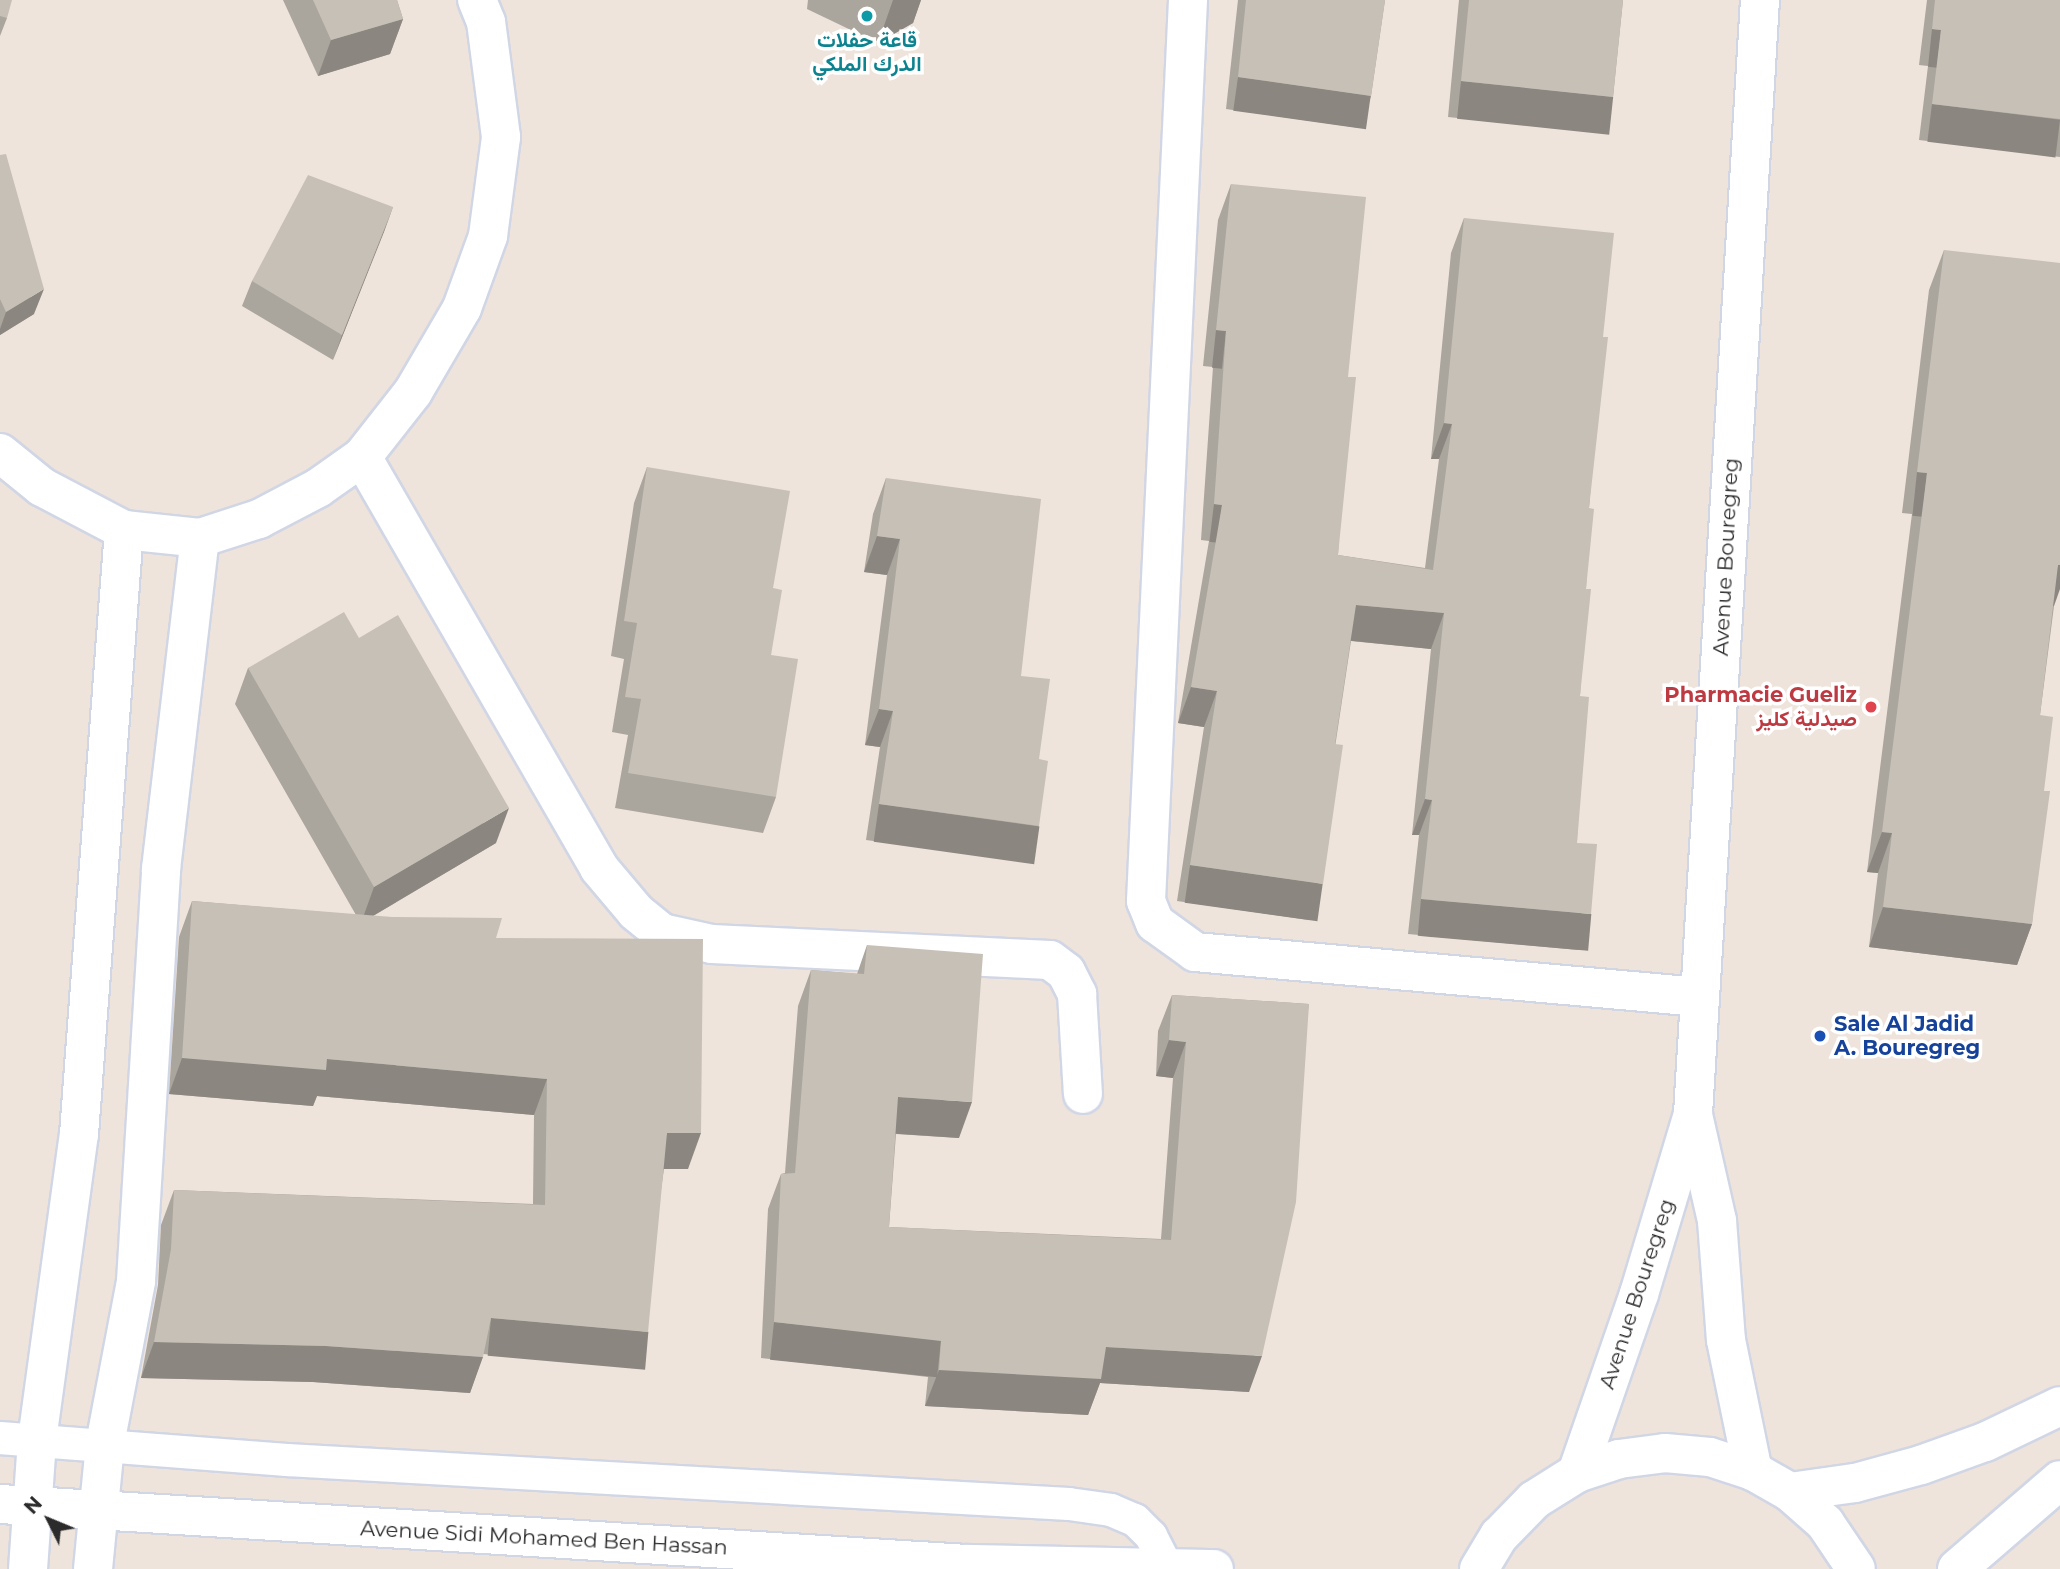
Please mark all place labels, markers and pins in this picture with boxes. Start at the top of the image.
marker: قاعة حفلات الدرك الملكي [859,8,875,24]
place label: قاعة حفلات الدرك الملكي [812,27,922,77]
place label: Pharmacie Gueliz صيدلية كليز [1664,682,1857,732]
marker: Pharmacie Gueliz صيدلية كليز [1863,699,1879,715]
place label: Sale Al Jadid A. Bouregreg [1834,1011,1980,1061]
marker: Sale Al Jadid A. Bouregreg [1812,1028,1828,1044]

